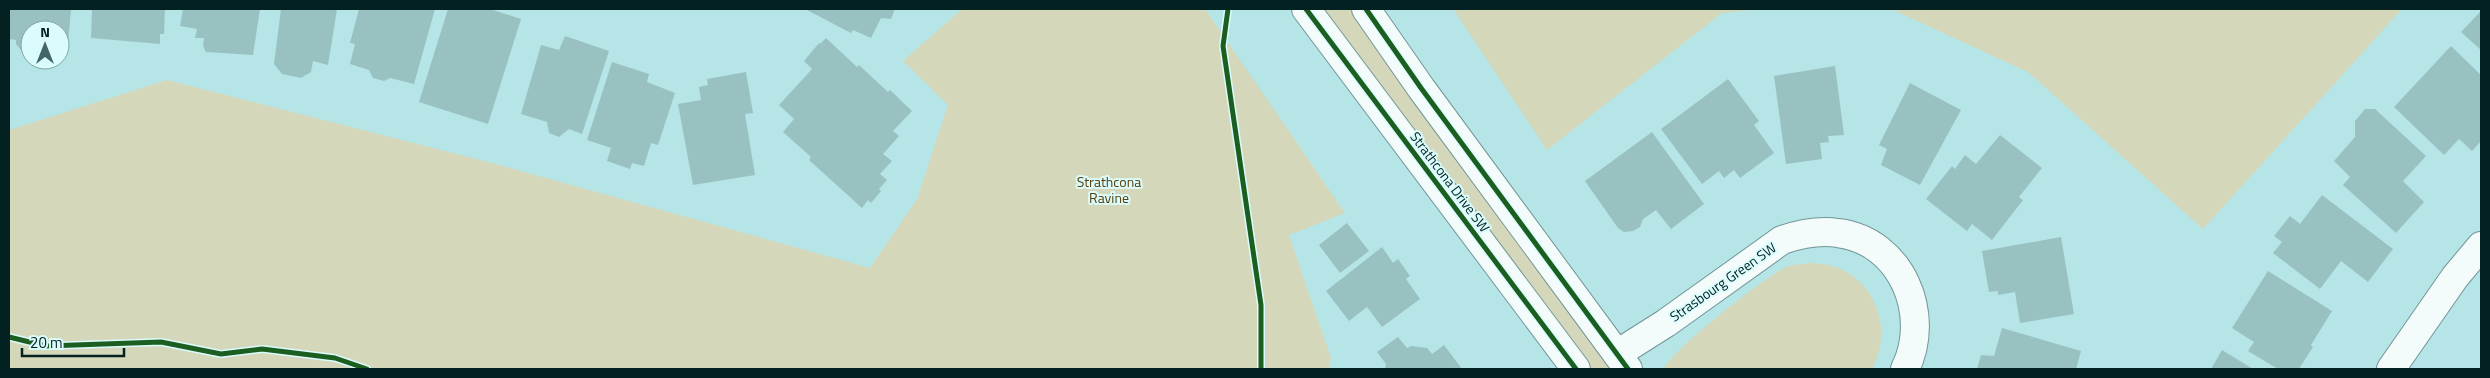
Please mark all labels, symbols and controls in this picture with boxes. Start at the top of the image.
north arrow [20,20,70,70]
text: N [40,21,50,42]
street label: Strathcona Drive SW [1405,127,1495,236]
park label: Strathcona Ravine [1077,171,1141,208]
street label: Strasbourg Green SW [1665,237,1780,326]
scale bar [22,326,125,358]
text: 20 m [30,331,63,354]

